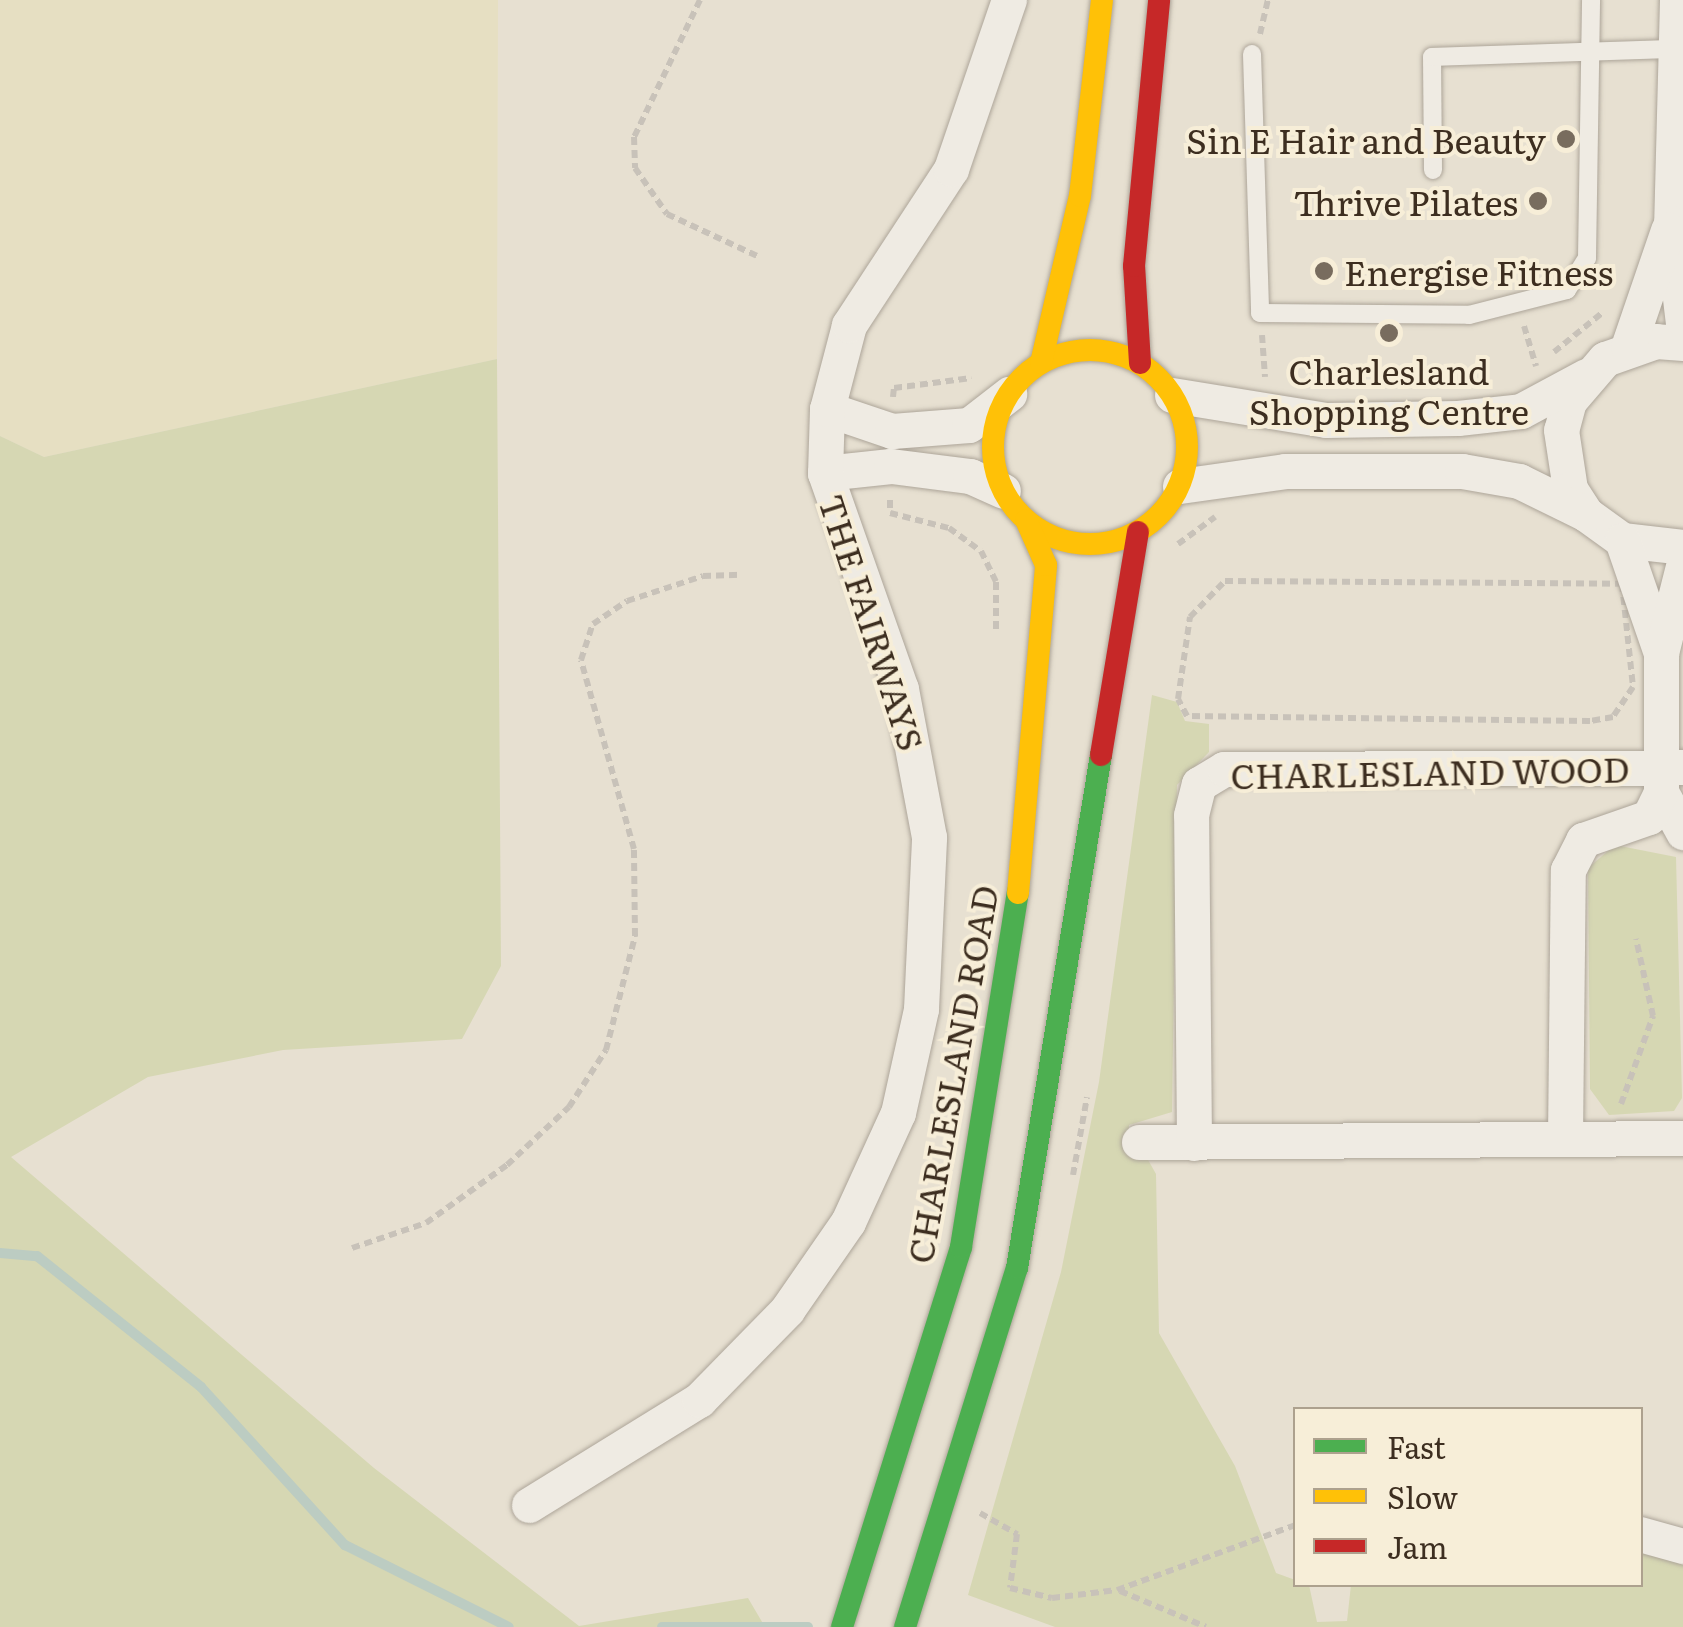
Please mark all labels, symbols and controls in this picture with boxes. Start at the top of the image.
place label: Sin E Hair and Beauty [1186,118,1546,160]
marker: Sin E Hair and Beauty [1555,128,1577,150]
place label: Thrive Pilates [1293,180,1518,222]
marker: Thrive Pilates [1527,190,1549,212]
place label: Energise Fitness [1344,250,1613,292]
marker: Energise Fitness [1313,260,1335,282]
marker: Charlesland Shopping Centre [1378,322,1400,344]
place label: Charlesland Shopping Centre [1249,349,1529,431]
street label: THE FAIRWAYS [812,489,934,755]
street label: CHARLESLAND WOOD [1230,747,1630,795]
street label: CHARLESLAND ROAD [897,882,1005,1266]
legend [1293,1407,1643,1587]
text: Fast [1387,1424,1446,1468]
text: Slow [1387,1474,1458,1518]
text: Jam [1387,1524,1447,1568]

